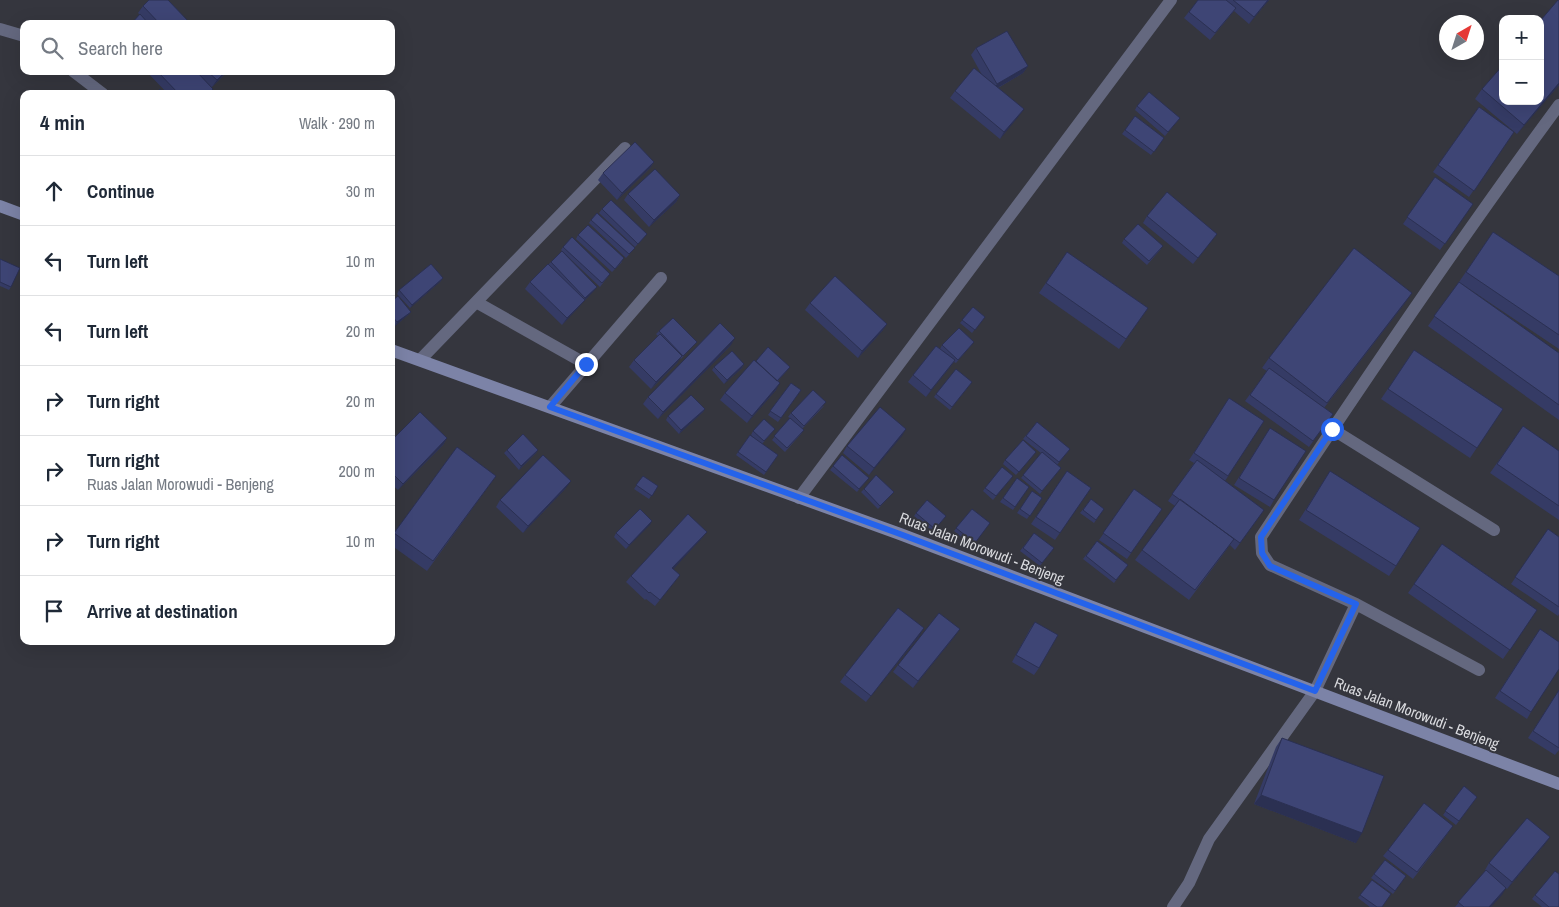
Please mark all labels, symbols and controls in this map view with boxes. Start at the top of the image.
north arrow [1439,15,1484,60]
map controls [1499,15,1544,105]
button: + [1499,15,1544,60]
search box [20,20,395,75]
icon: search [38,34,66,62]
text: Search here [78,35,163,61]
button: − [1499,60,1544,105]
text: 4 min [40,108,85,137]
text: Walk · 290 m [299,112,375,134]
icon: ahead [40,177,68,205]
text: Continue [87,178,155,204]
text: 30 m [346,180,375,202]
icon: left [40,247,68,275]
text: Turn left [87,248,148,274]
text: 10 m [346,250,375,272]
icon: left [40,317,68,345]
text: Turn left [87,318,148,344]
text: 20 m [346,320,375,342]
route end [575,353,598,376]
icon: right [40,387,68,415]
text: Turn right [87,388,159,414]
text: 20 m [346,390,375,412]
route start [1321,418,1344,441]
text: Turn right [87,447,159,473]
icon: right [40,457,68,485]
text: 200 m [339,460,375,482]
text: Ruas Jalan Morowudi - Benjeng [87,473,274,495]
street label: Ruas Jalan Morowudi - Benjeng [897,507,1068,589]
icon: right [40,527,68,555]
text: Turn right [87,528,159,554]
text: 10 m [346,530,375,552]
icon: arrive [40,597,68,625]
text: Arrive at destination [87,598,238,624]
street label: Ruas Jalan Morowudi - Benjeng [1332,672,1503,754]

